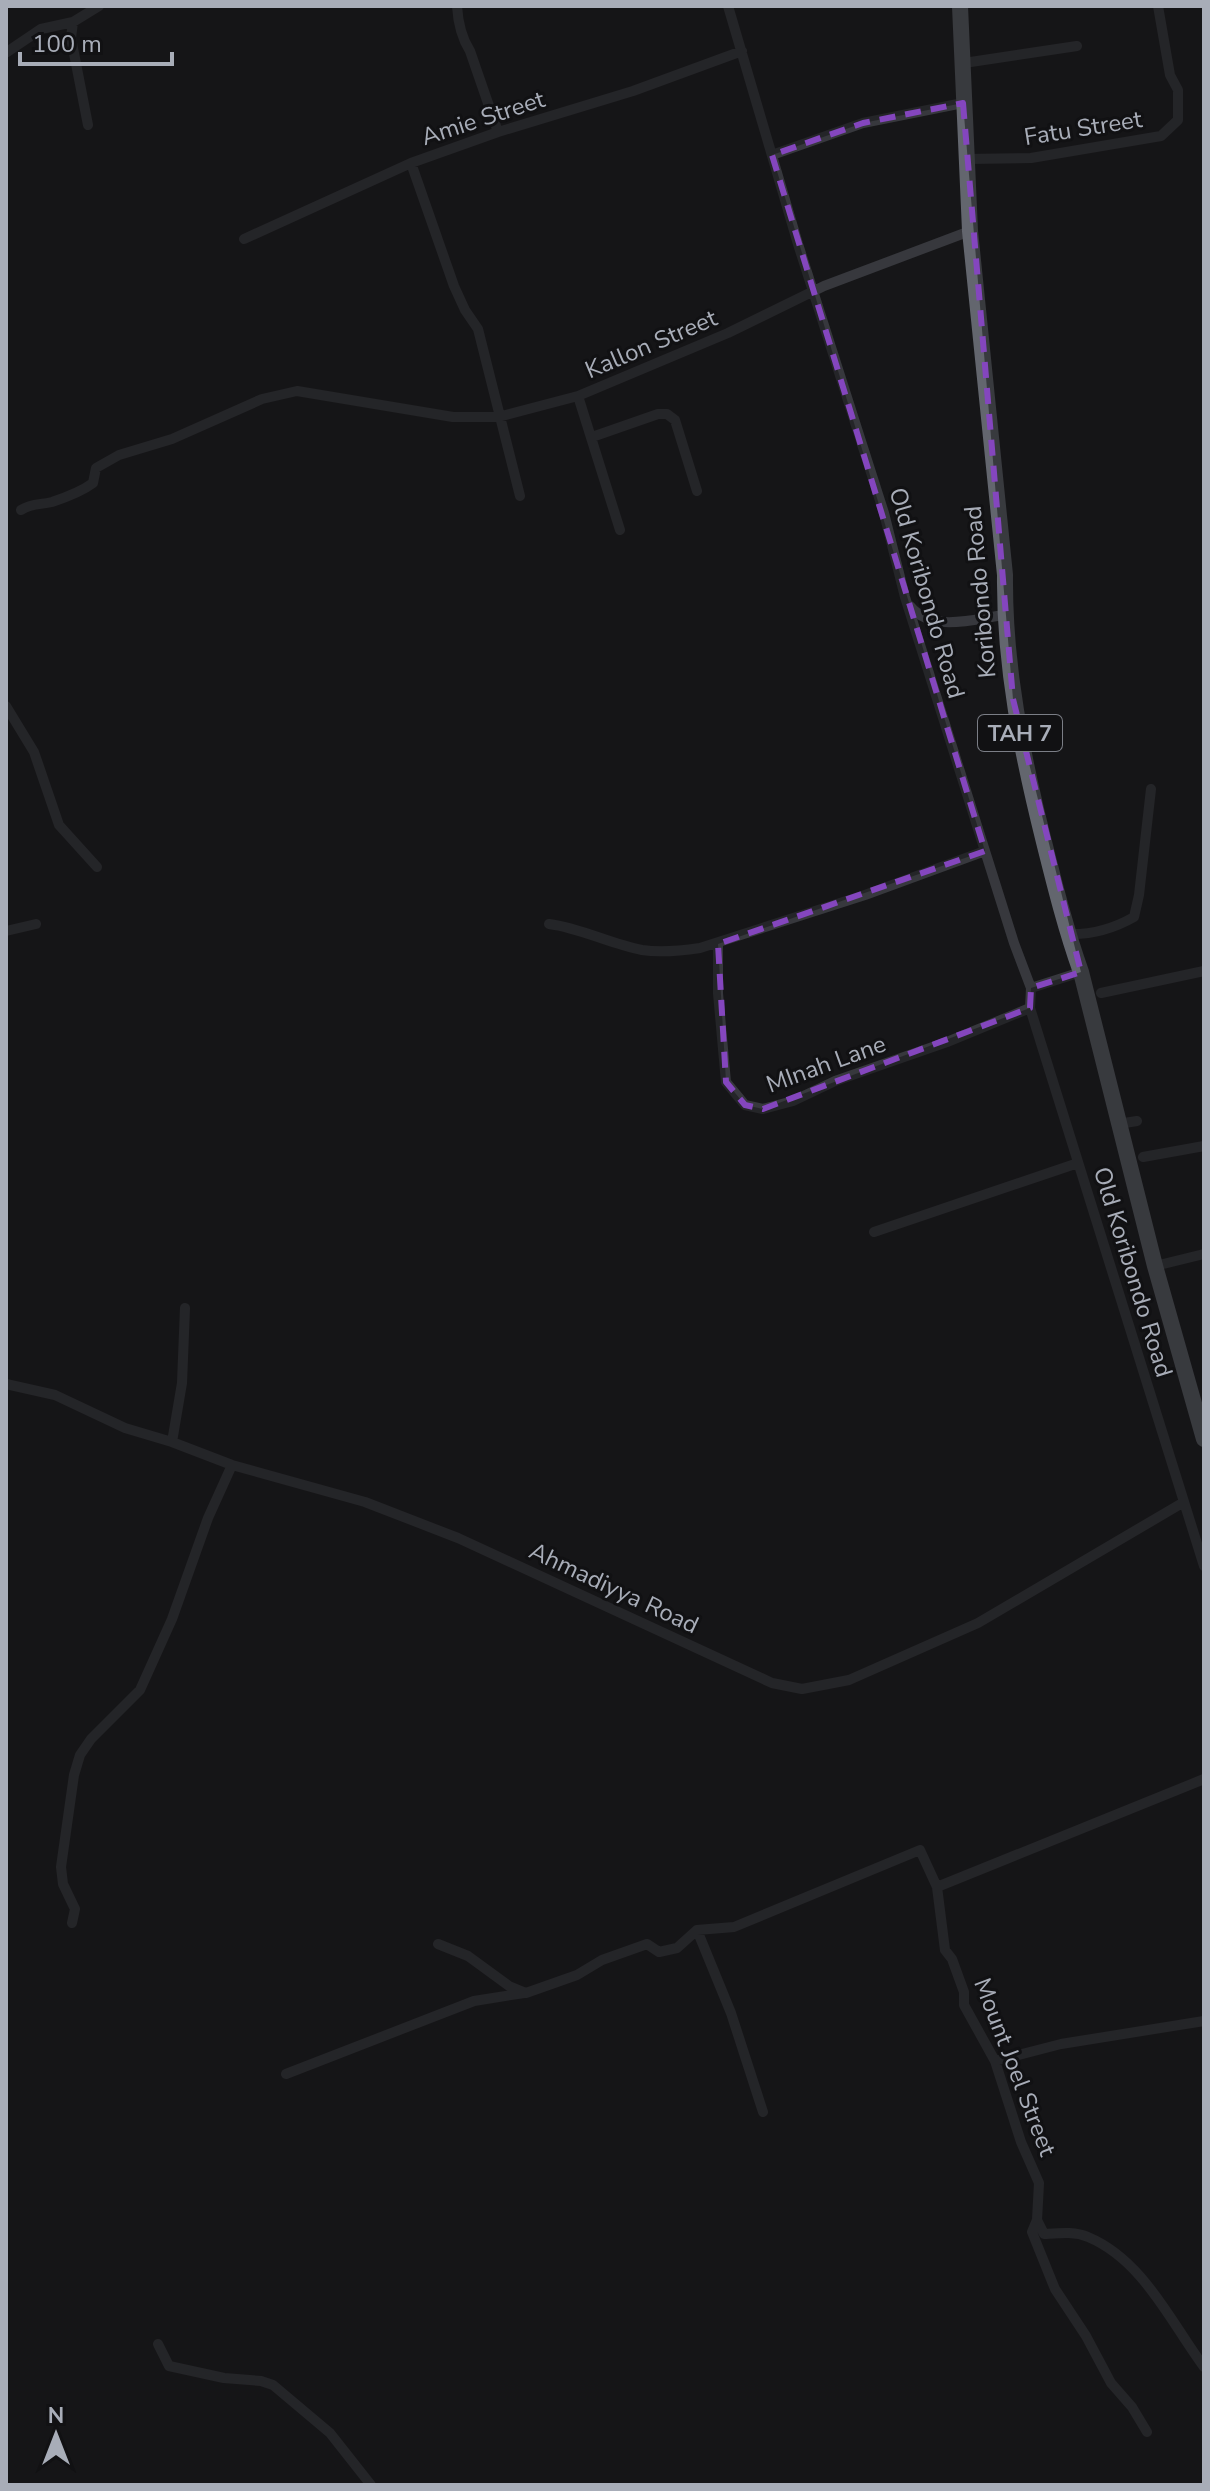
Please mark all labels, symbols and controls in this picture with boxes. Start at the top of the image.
scale bar [20,16,172,66]
text: 100 m [32,28,102,60]
street label: Amie Street [417,83,549,153]
street label: Fatu Street [1022,103,1145,153]
street label: Kallon Street [580,302,722,386]
street label: Old Koribondo Road [882,484,972,702]
street label: Koribondo Road [957,505,1003,679]
road number: TAH 7 [978,715,1062,751]
street label: MInah Lane [762,1028,890,1100]
street label: Old Koribondo Road [1086,1163,1180,1381]
street label: Ahmadiyya Road [524,1535,704,1641]
street label: Mount Joel Street [966,1973,1064,2161]
north arrow [16,2395,96,2475]
text: N [48,2401,64,2431]

